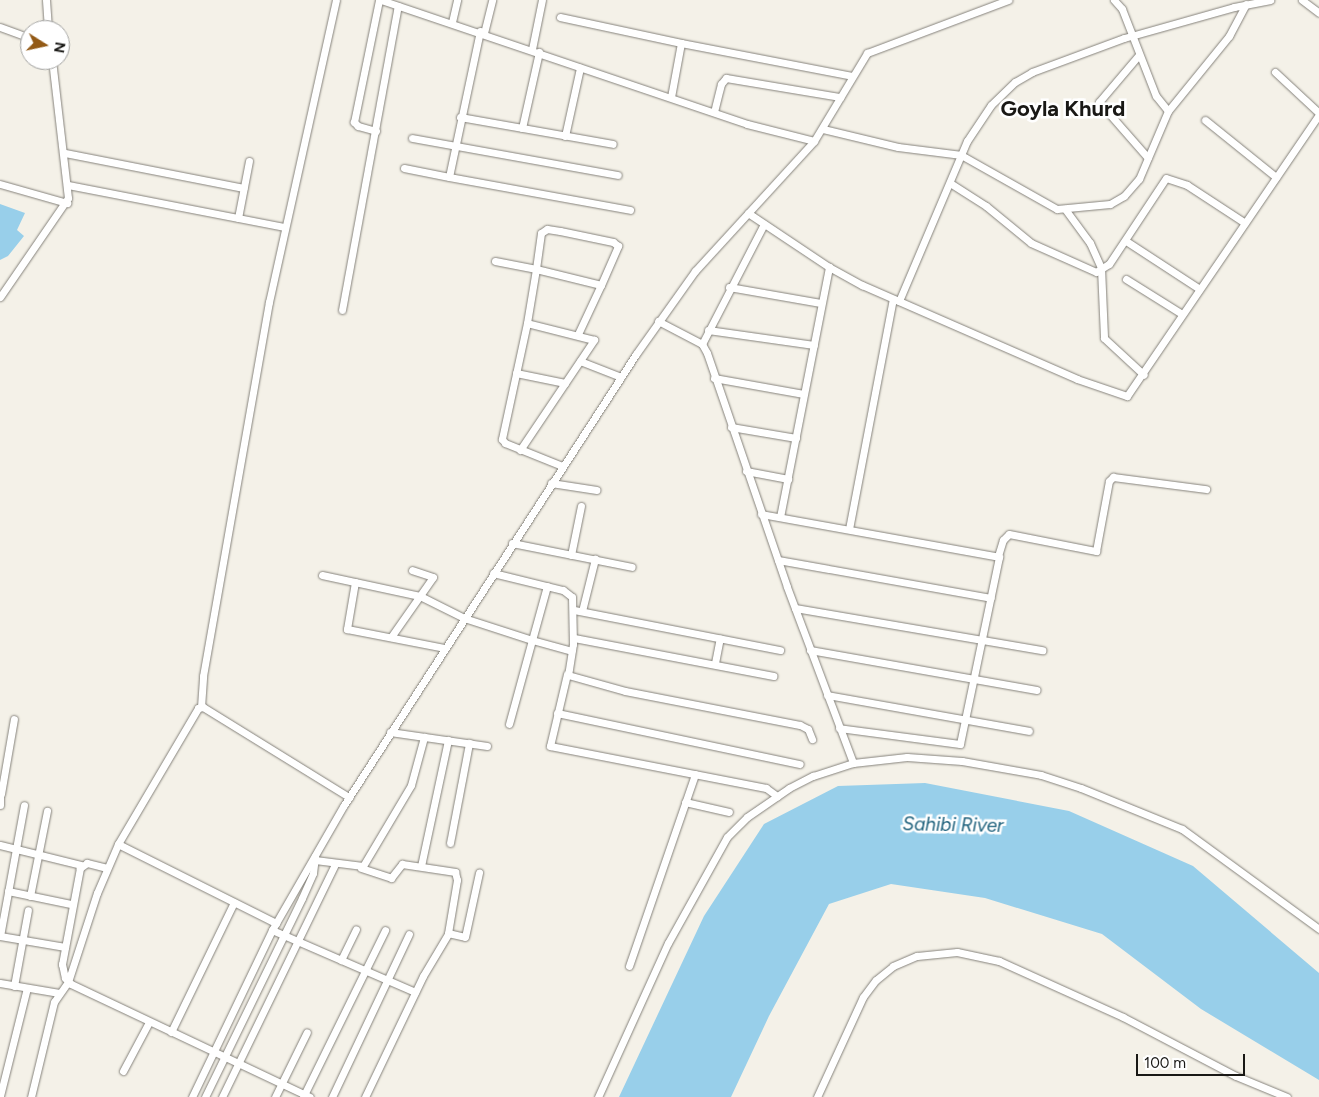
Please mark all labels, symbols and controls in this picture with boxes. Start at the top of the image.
north arrow [20,20,70,70]
text: N [50,41,69,54]
district label: Goyla Khurd [1001,96,1125,122]
water label: Sahibi River [902,813,1004,837]
scale bar [1139,1044,1248,1076]
text: 100 m [1144,1054,1186,1072]

